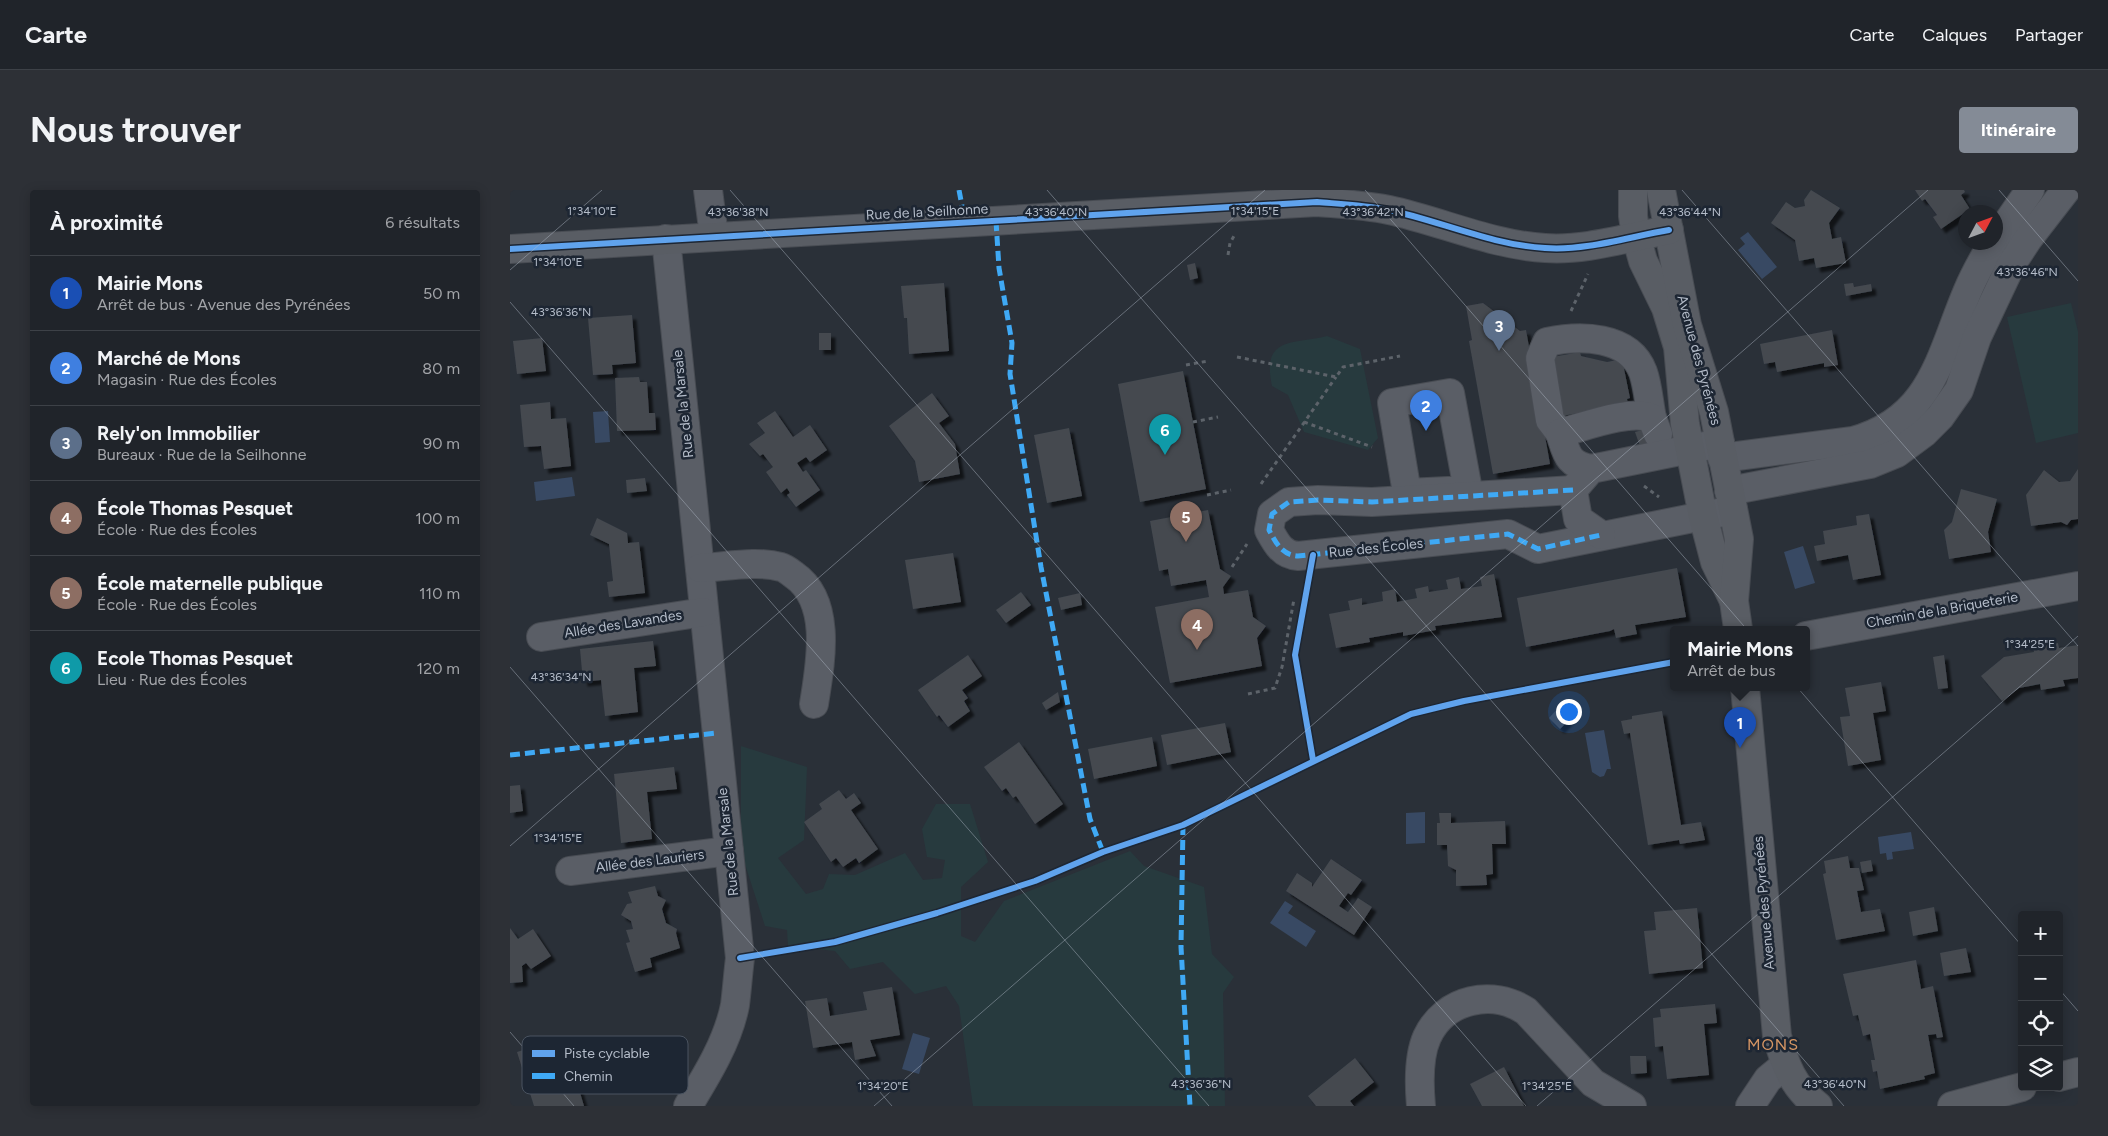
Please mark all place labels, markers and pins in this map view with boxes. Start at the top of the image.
pin: 3 [1483,310,1515,351]
pin: 2 [1410,390,1442,431]
pin: 6 [1149,414,1181,455]
pin: 5 [1170,501,1202,542]
pin: 4 [1181,609,1213,650]
pin: 1 [1724,707,1756,748]

